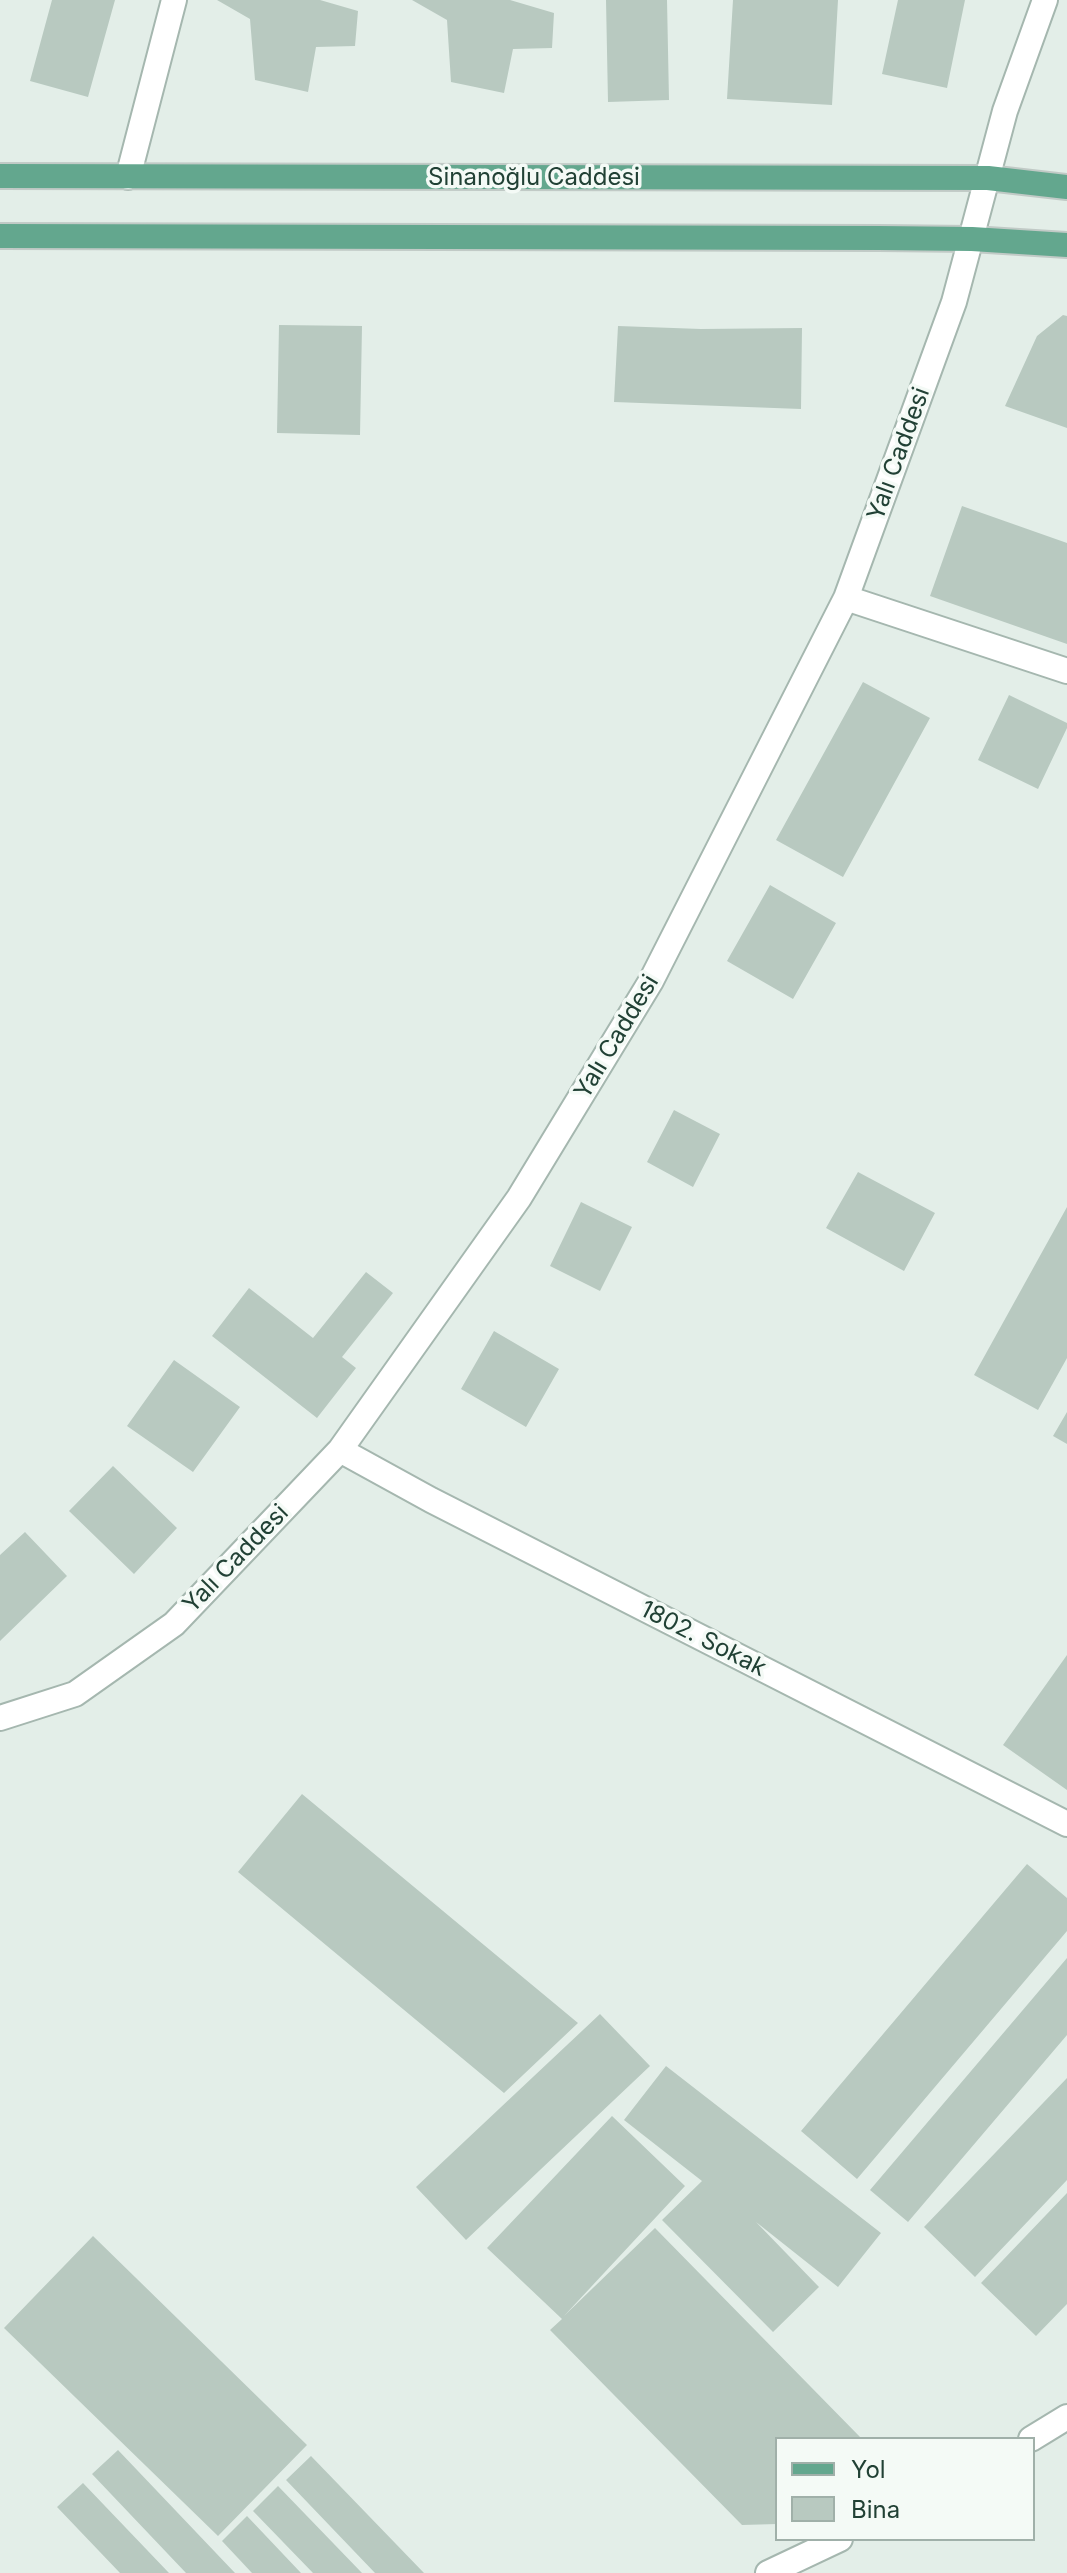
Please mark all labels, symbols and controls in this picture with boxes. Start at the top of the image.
street label: Si̇nanoğlu Caddesi [428,164,640,192]
street label: Yalı Caddesi [862,384,936,524]
street label: Yalı Caddesi [569,970,665,1104]
street label: Yalı Caddesi [177,1499,295,1619]
street label: 1802. Sokak [635,1595,771,1683]
legend [775,2437,1035,2541]
text: Yol [851,2455,886,2484]
text: Bina [851,2495,900,2524]

